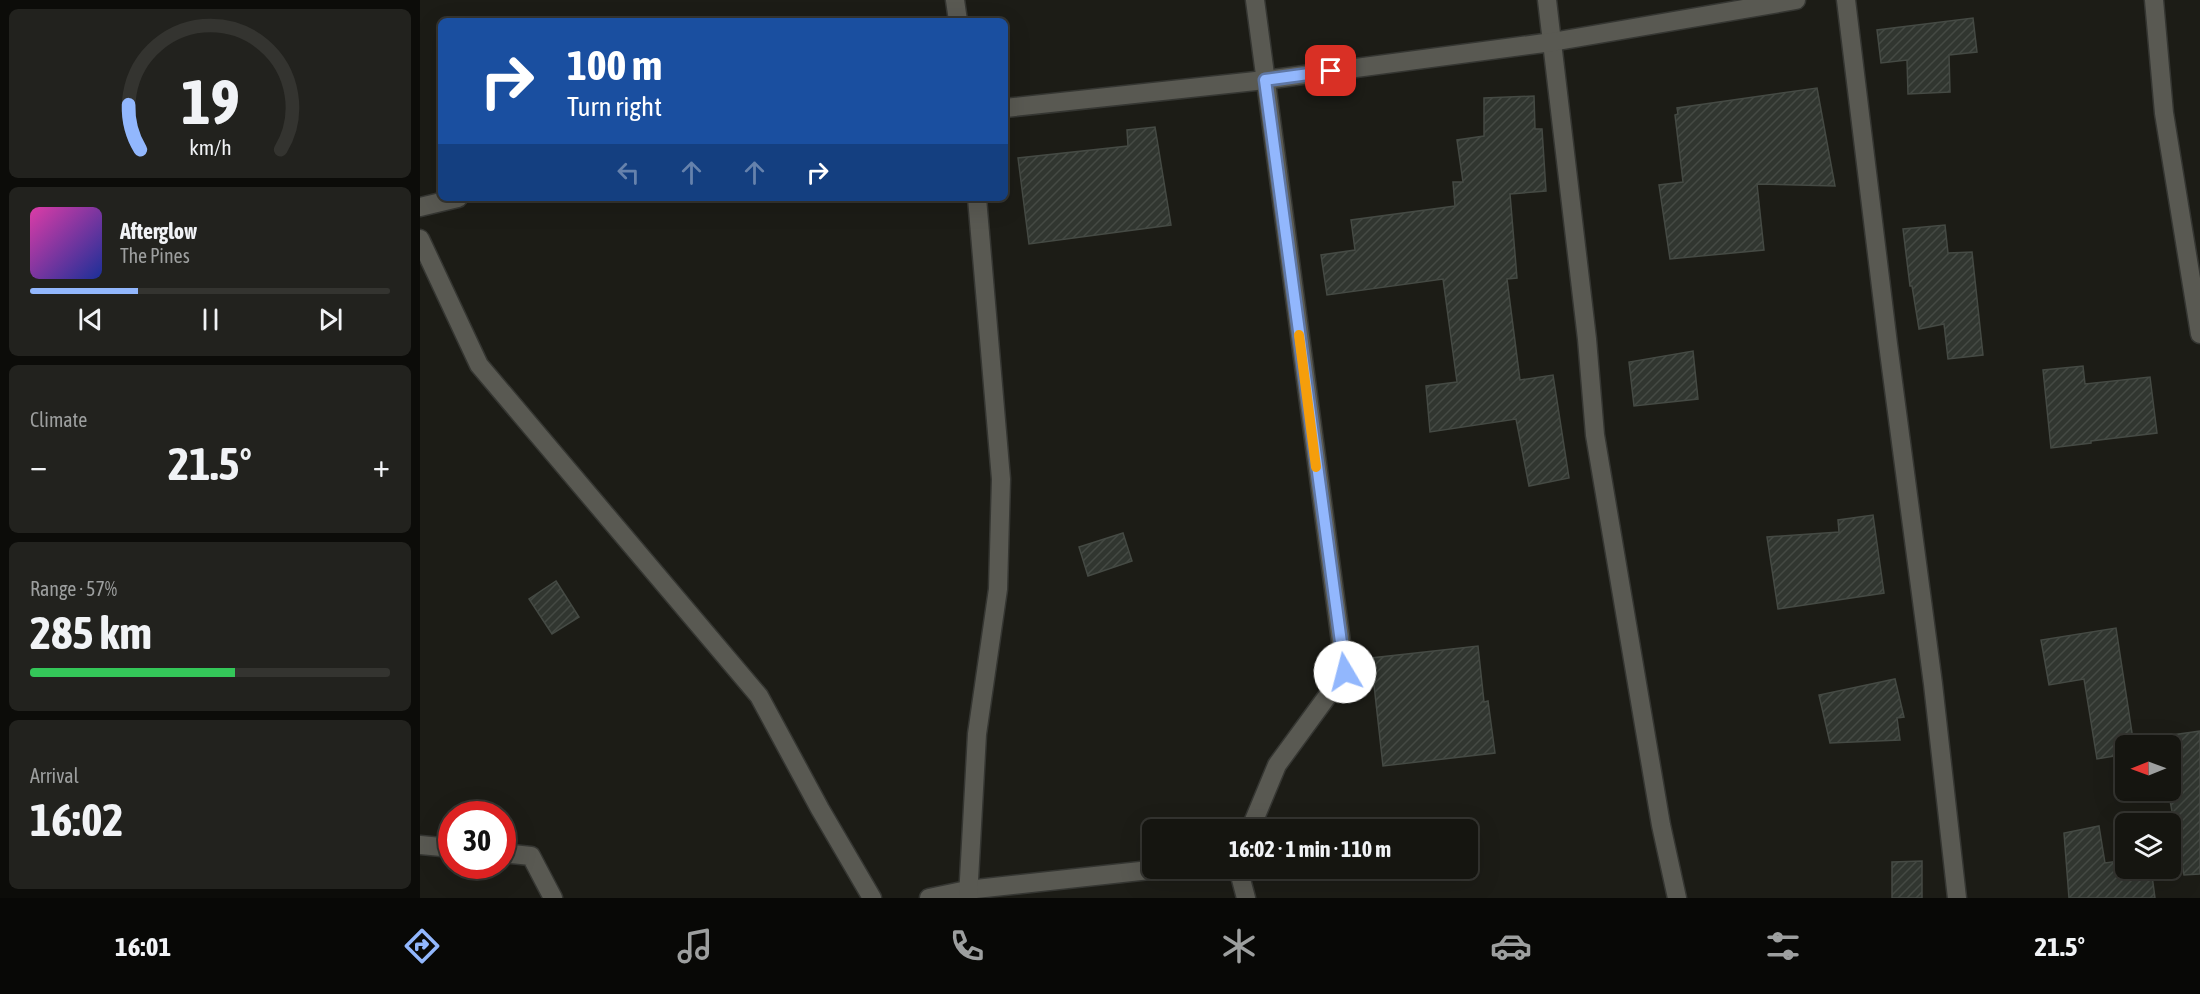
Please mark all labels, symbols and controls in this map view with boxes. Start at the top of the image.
text: 100 m [567,41,662,89]
icon: right [468,42,546,120]
pin [1305,45,1356,96]
icon: arrive [1314,54,1347,87]
text: 19 [181,67,239,138]
text: Turn right [567,91,662,122]
text: km/h [189,136,231,161]
icon: left [612,156,645,189]
icon: ahead [675,156,708,189]
icon: ahead [738,156,771,189]
icon: right [801,156,834,189]
text: Afterglow [120,218,197,244]
text: The Pines [120,244,190,267]
icon: previous [74,303,107,336]
icon: pause [194,303,227,336]
icon: next [314,303,347,336]
text: Climate [30,408,87,431]
text: 21.5° [168,438,252,490]
text: − [30,446,47,484]
text: + [373,446,390,484]
text: Range · 57% [30,577,117,600]
text: 285 km [30,607,152,659]
position arrow [1313,640,1377,704]
north arrow [2115,735,2181,801]
map controls [2115,735,2181,879]
text: Arrival [30,764,79,787]
text: 16:02 [30,794,124,846]
speed limit sign: 30 [438,801,516,879]
button: layers [2115,813,2181,879]
text: 16:02 · 1 min · 110 m [1229,836,1391,862]
icon: directions [401,925,443,967]
icon: music [674,925,716,967]
icon: phone [946,925,988,967]
icon: climate [1218,925,1260,967]
icon: car [1490,925,1532,967]
icon: filters [1762,925,1804,967]
text: 16:01 [115,931,171,962]
text: 21.5° [2035,931,2085,962]

